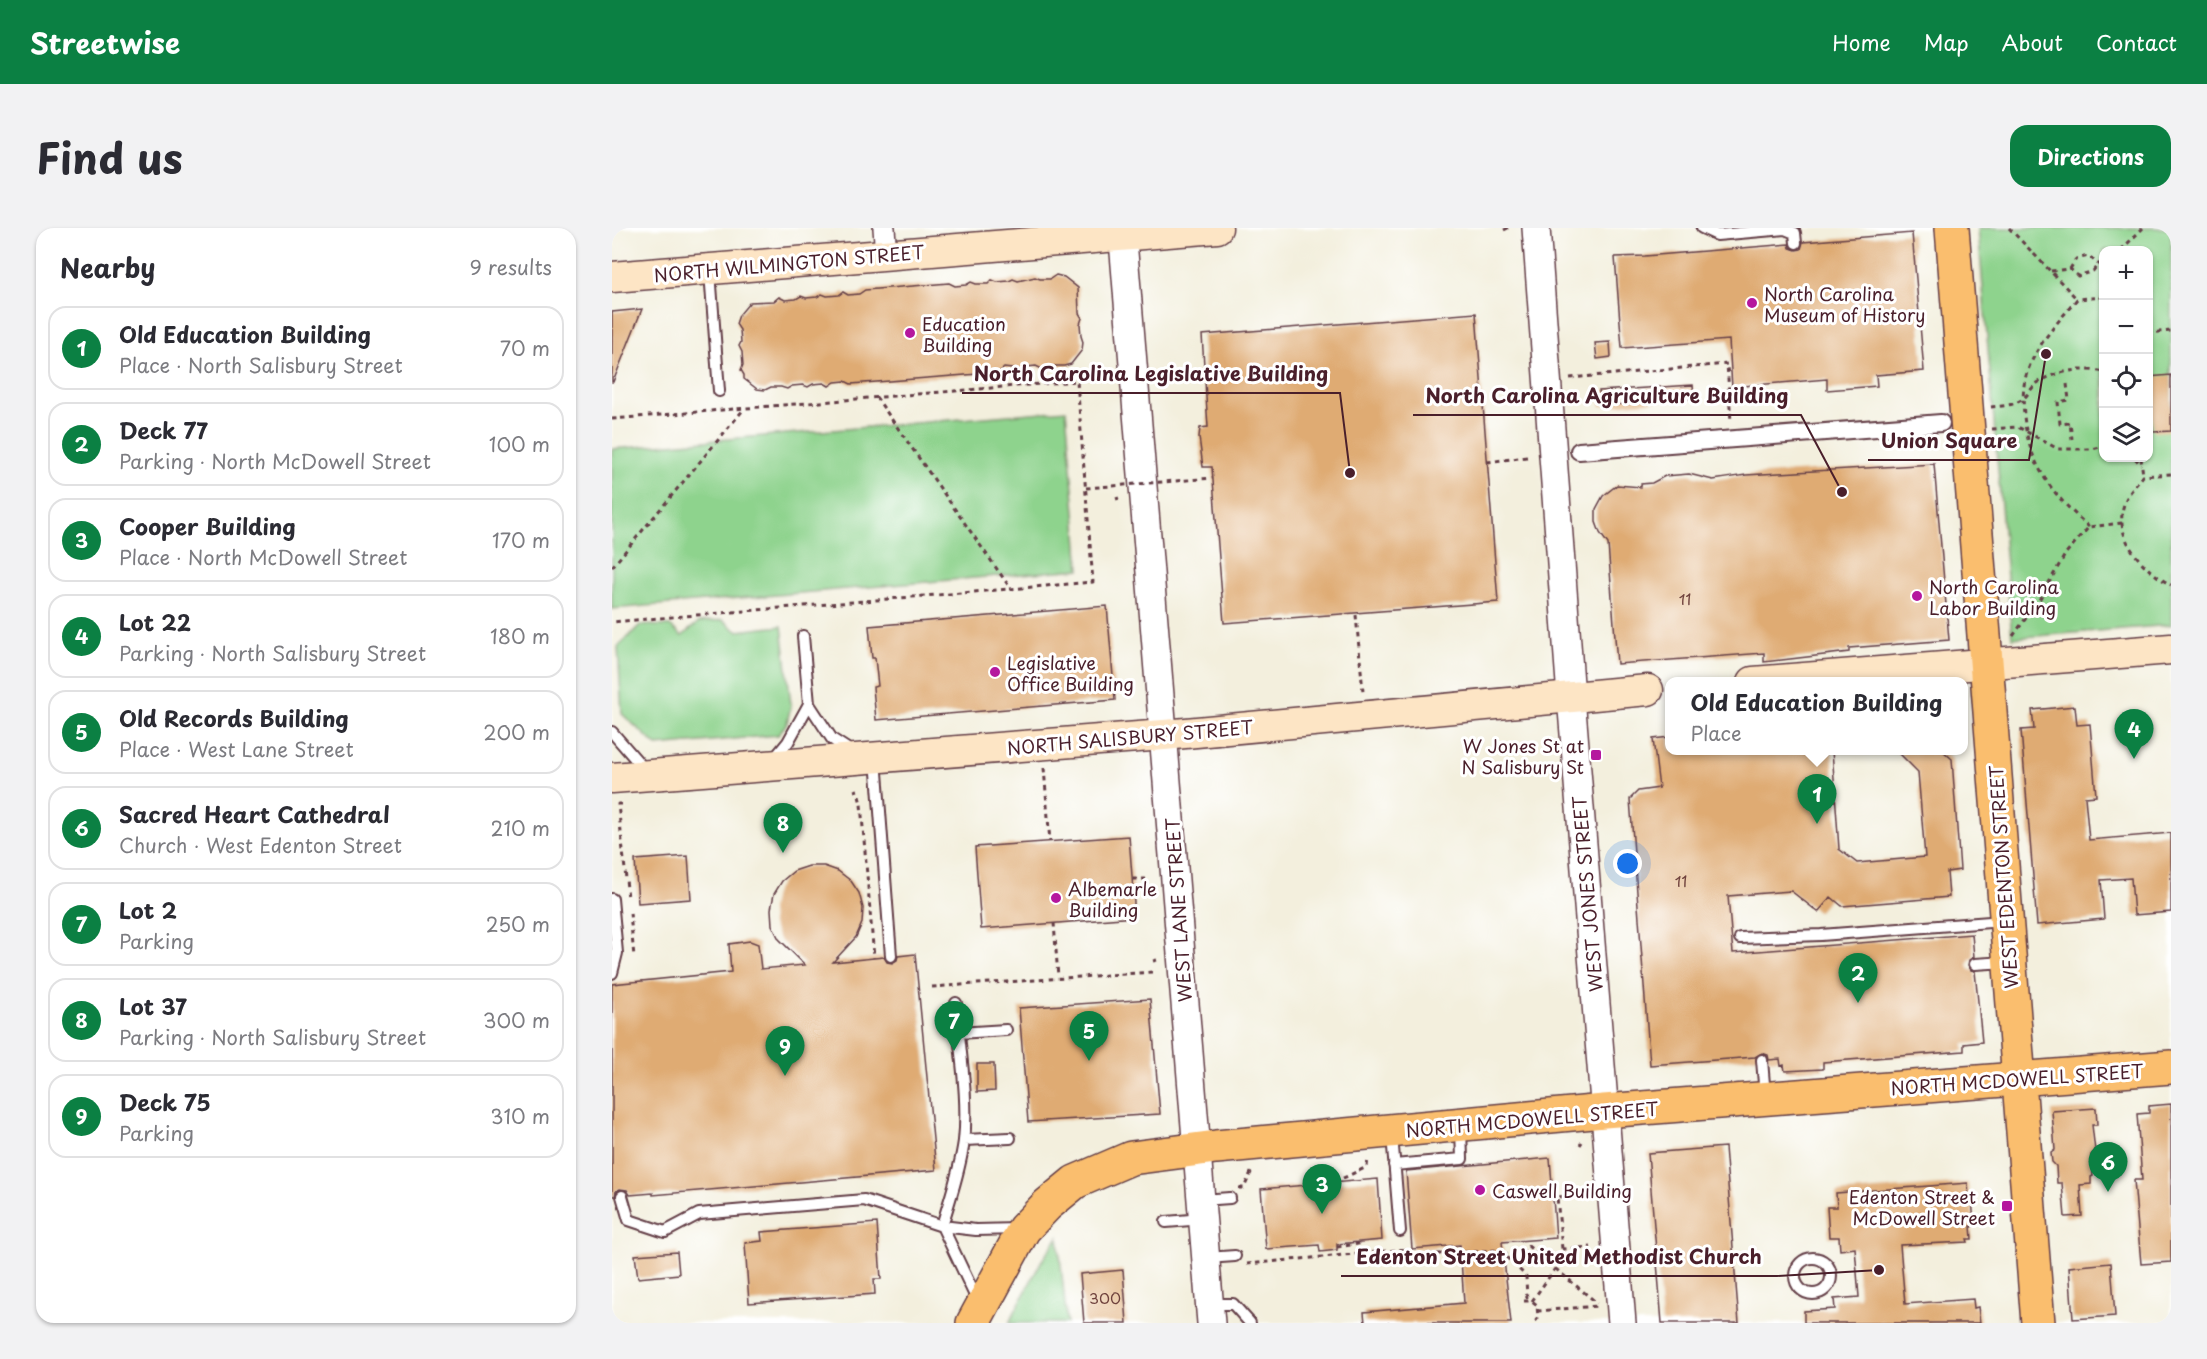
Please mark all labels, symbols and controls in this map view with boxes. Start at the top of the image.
text: Streetwise [30,21,180,64]
text: Home [1832,26,1891,58]
text: Map [1924,26,1969,58]
text: About [2002,26,2063,58]
text: Contact [2096,26,2177,58]
text: Find us [36,125,183,188]
button: Directions [2010,125,2171,187]
street label: NORTH WILMINGTON STREET [653,238,926,288]
map controls [2099,246,2153,462]
button: + [2099,246,2153,300]
text: Nearby [60,248,155,287]
text: 9 results [470,252,552,282]
place label: North Carolina Museum of History [1764,280,1925,328]
marker: North Carolina Museum of History [1745,296,1759,310]
button: − [2099,300,2153,354]
place label: Education Building [922,310,1006,358]
text: Old Education Building [119,317,371,350]
marker: Education Building [903,326,917,340]
text: 1 [77,333,86,363]
text: 70 m [500,333,550,363]
text: Place · North Salisbury Street [119,350,403,380]
button: locate [2099,354,2153,408]
callout: North Carolina Legislative Building [962,355,1340,393]
text: North Carolina Legislative Building [974,358,1328,388]
callout: North Carolina Agriculture Building [1413,377,1801,415]
text: North Carolina Agriculture Building [1426,380,1788,410]
button: layers [2099,408,2153,462]
text: Deck 77 [119,413,208,446]
callout: Union Square [1868,422,2029,460]
text: Union Square [1881,425,2017,455]
text: 2 [74,429,89,459]
text: 100 m [489,429,550,459]
text: Parking · North McDowell Street [119,446,431,476]
text: Cooper Building [119,509,296,542]
text: 3 [75,525,88,555]
text: 170 m [492,525,550,555]
text: Place · North McDowell Street [119,542,407,572]
place label: North Carolina Labor Building [1929,573,2060,621]
house number: 11 [1679,587,1691,610]
marker: North Carolina Labor Building [1910,589,1924,603]
text: Lot 22 [119,605,191,638]
text: 4 [75,621,88,651]
text: 180 m [490,621,550,651]
text: Parking · North Salisbury Street [119,638,426,668]
place label: Legislative Office Building [1007,649,1134,697]
marker: Legislative Office Building [988,665,1002,679]
popup [1665,677,1968,755]
text: Old Education Building [1691,685,1942,718]
text: Old Records Building [119,701,349,734]
pin: 4 [2114,710,2153,759]
street label: NORTH SALISBURY STREET [1006,713,1255,761]
text: 5 [75,717,88,747]
text: 200 m [483,717,550,747]
text: Place [1691,718,1742,748]
place label: W Jones St at N Salisbury St [1461,732,1584,780]
text: Place · West Lane Street [119,734,354,764]
marker: W Jones St at N Salisbury St [1589,748,1603,762]
street label: WEST EDENTON STREET [1982,764,2024,989]
pin: 1 [1798,774,1836,824]
street label: WEST JONES STREET [1565,794,1609,993]
text: Sacred Heart Cathedral [119,797,390,830]
pin: 8 [764,804,802,853]
text: 6 [74,813,89,843]
text: 210 m [491,813,550,843]
street label: WEST LANE STREET [1158,816,1198,1003]
text: Church · West Edenton Street [119,830,402,860]
your location [1613,849,1642,878]
house number: 11 [1675,869,1687,892]
place label: Albemarle Building [1068,875,1157,923]
marker: Albemarle Building [1049,891,1063,905]
text: Lot 2 [119,893,177,926]
text: 7 [76,909,87,939]
text: 250 m [486,909,550,939]
text: Parking [119,926,194,956]
pin: 2 [1838,954,1878,1003]
text: Lot 37 [119,989,187,1022]
pin: 7 [934,1002,974,1051]
text: 8 [75,1005,88,1035]
text: 300 m [483,1005,550,1035]
pin: 5 [1070,1012,1108,1061]
text: Parking · North Salisbury Street [119,1022,426,1052]
pin: 9 [766,1026,804,1076]
street label: NORTH MCDOWELL STREET [1890,1057,2145,1101]
text: Deck 75 [119,1085,211,1118]
street label: NORTH MCDOWELL STREET [1405,1094,1660,1143]
text: 9 [76,1101,87,1131]
text: 310 m [490,1101,550,1131]
text: Parking [119,1118,194,1148]
pin: 6 [2088,1142,2128,1192]
pin: 3 [1302,1164,1342,1214]
place label: Caswell Building [1492,1177,1632,1204]
marker: Caswell Building [1473,1183,1487,1197]
place label: Edenton Street & McDowell Street [1849,1183,1995,1231]
marker: Edenton Street & McDowell Street [2000,1199,2014,1213]
callout: Edenton Street United Methodist Church [1341,1238,1777,1276]
text: Edenton Street United Methodist Church [1356,1241,1762,1271]
house number: 300 [1089,1286,1121,1309]

